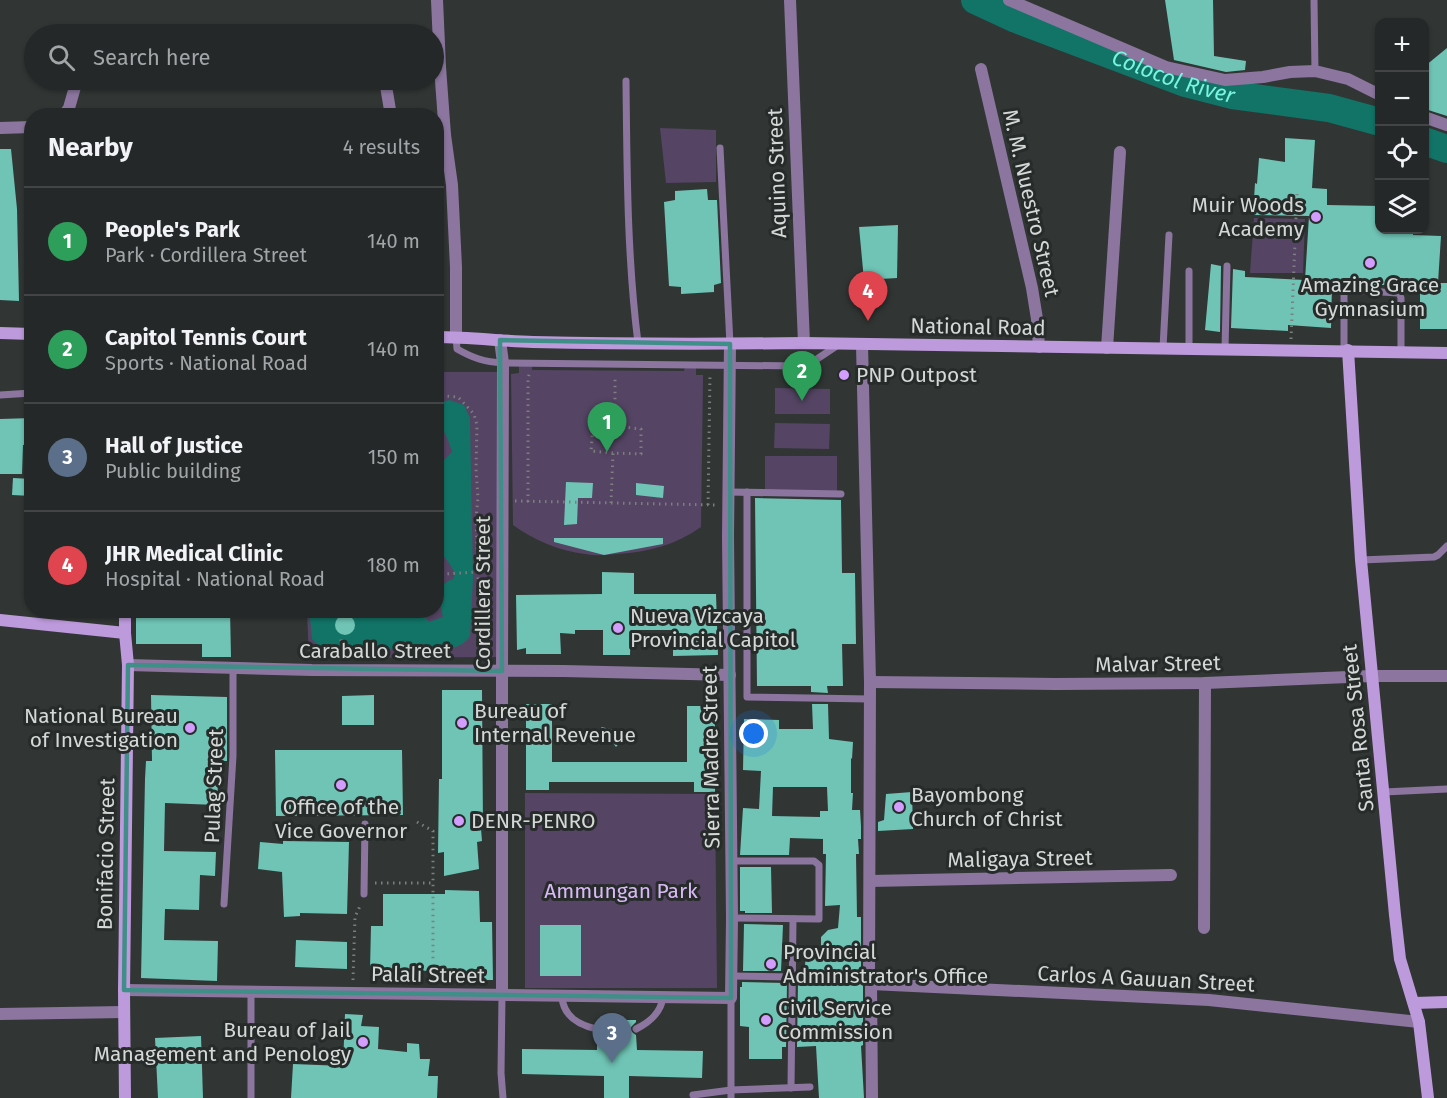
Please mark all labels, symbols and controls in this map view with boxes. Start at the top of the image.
map controls [1375,18,1429,234]
button: + [1375,18,1429,72]
search box [24,24,444,90]
icon: search [45,41,78,74]
water label: Colocol River [1108,43,1238,109]
text: Search here [93,44,211,71]
button: − [1375,72,1429,126]
street label: Aquino Street [762,107,792,238]
street label: M. M. Nuestro Street [997,107,1065,300]
button: locate [1375,126,1429,180]
text: Nearby [48,132,133,163]
text: 4 results [343,135,420,159]
button: layers [1375,180,1429,234]
place label: Muir Woods Academy [1192,192,1305,242]
marker: Muir Woods Academy [1309,210,1323,224]
text: People's Park [105,216,240,243]
text: 1 [63,229,72,253]
text: 140 m [367,229,420,253]
text: Park · Cordillera Street [105,243,307,267]
marker: Amazing Grace Gymnasium [1363,256,1377,270]
pin: 4 [848,272,888,321]
place label: Amazing Grace Gymnasium [1301,272,1439,322]
street label: National Road [910,313,1046,341]
text: Capitol Tennis Court [105,324,307,351]
text: 2 [62,337,73,361]
text: 140 m [367,337,420,361]
text: Sports · National Road [105,351,308,375]
pin: 2 [782,352,822,401]
place label: PNP Outpost [856,362,977,388]
marker: PNP Outpost [837,368,851,382]
pin: 1 [588,402,626,452]
text: Hall of Justice [105,432,243,459]
text: 3 [62,445,73,469]
text: 150 m [368,445,420,469]
text: Public building [105,459,241,483]
street label: Cordillera Street [470,515,496,670]
text: JHR Medical Clinic [105,540,283,567]
text: 4 [62,553,73,577]
text: 180 m [367,553,420,577]
text: Hospital · National Road [105,567,325,591]
place label: Nueva Vizcaya Provincial Capitol [630,603,796,653]
marker: Nueva Vizcaya Provincial Capitol [611,621,625,635]
street label: Caraballo Street [299,638,452,664]
street label: Santa Rosa Street [1336,643,1380,813]
street label: Malvar Street [1095,650,1221,678]
street label: Sierra Madre Street [696,665,726,849]
place label: Bureau of Internal Revenue [474,698,636,748]
place label: National Bureau of Investigation [24,703,178,753]
marker: Bureau of Internal Revenue [455,716,469,730]
your location [739,719,768,748]
marker: National Bureau of Investigation [183,721,197,735]
street label: Pulag Street [199,728,229,844]
street label: Bonifacio Street [92,777,120,930]
marker: Office of the Vice Governor [334,778,348,792]
place label: Bayombong Church of Christ [911,782,1063,832]
place label: Office of the Vice Governor [275,794,407,844]
marker: Bayombong Church of Christ [892,800,906,814]
place label: DENR-PENRO [471,808,596,834]
marker: DENR-PENRO [452,814,466,828]
street label: Maligaya Street [947,845,1093,873]
park label: Ammungan Park [544,878,698,904]
place label: Provincial Administrator's Office [783,939,988,989]
marker: Provincial Administrator's Office [764,957,778,971]
street label: Carlos A Gauuan Street [1037,960,1256,998]
street label: Palali Street [371,961,486,989]
place label: Civil Service Commission [778,995,893,1045]
marker: Civil Service Commission [759,1013,773,1027]
pin: 3 [592,1014,632,1063]
place label: Bureau of Jail Management and Penology [94,1017,352,1067]
marker: Bureau of Jail Management and Penology [356,1035,370,1049]

